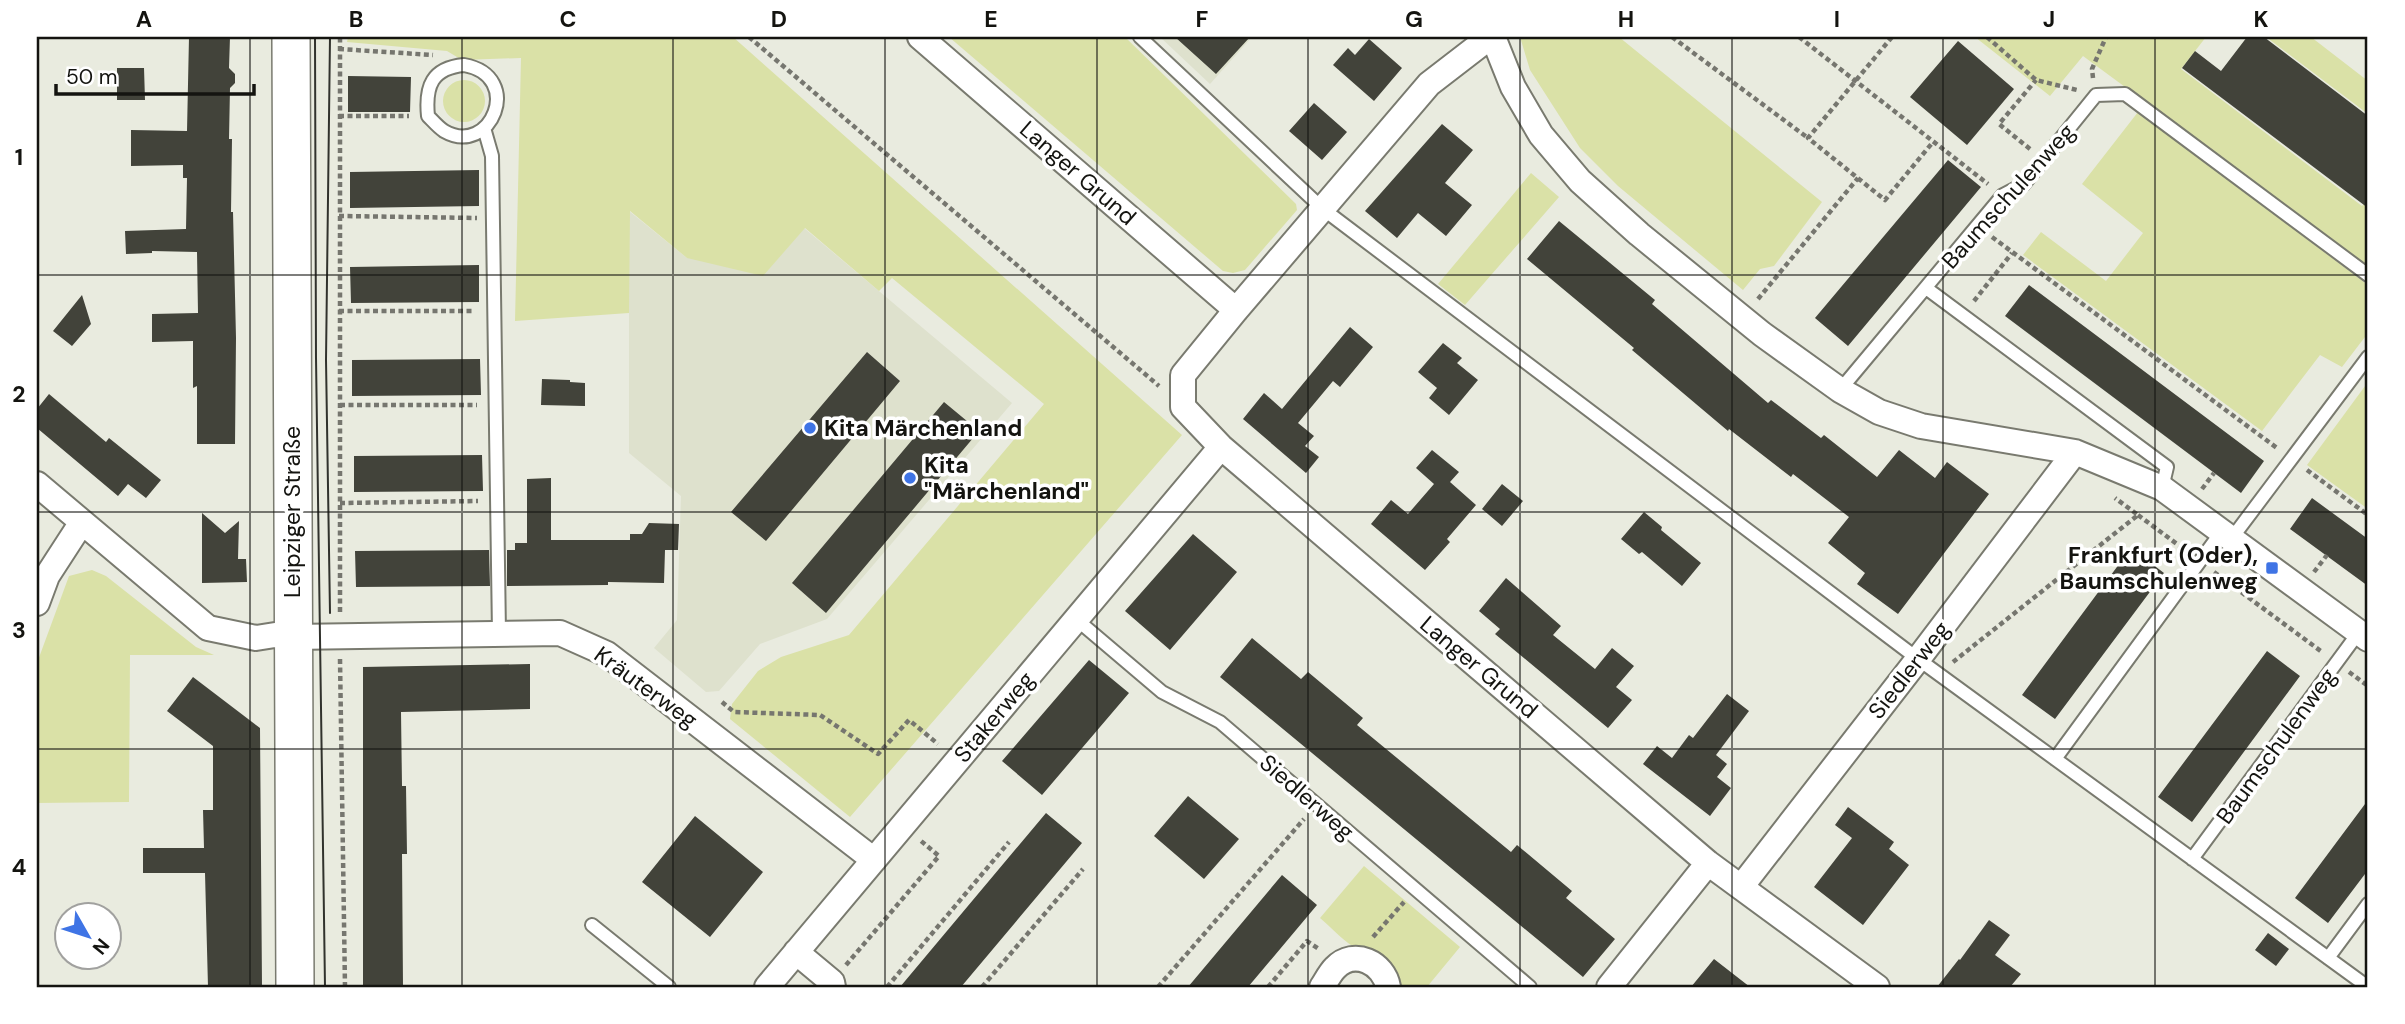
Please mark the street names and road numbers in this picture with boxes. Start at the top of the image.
street label: Langer Grund [1014,114,1142,232]
street label: Baumschulenweg [1935,117,2081,275]
street label: Leipziger Straße [277,426,307,598]
street label: Langer Grund [1414,609,1544,725]
street label: Siedlerweg [1861,615,1957,725]
street label: Kräuterweg [588,639,704,735]
street label: Baumschulenweg [2209,662,2343,830]
street label: Stakerweg [947,665,1041,769]
street label: Siedlerweg [1253,748,1361,846]

